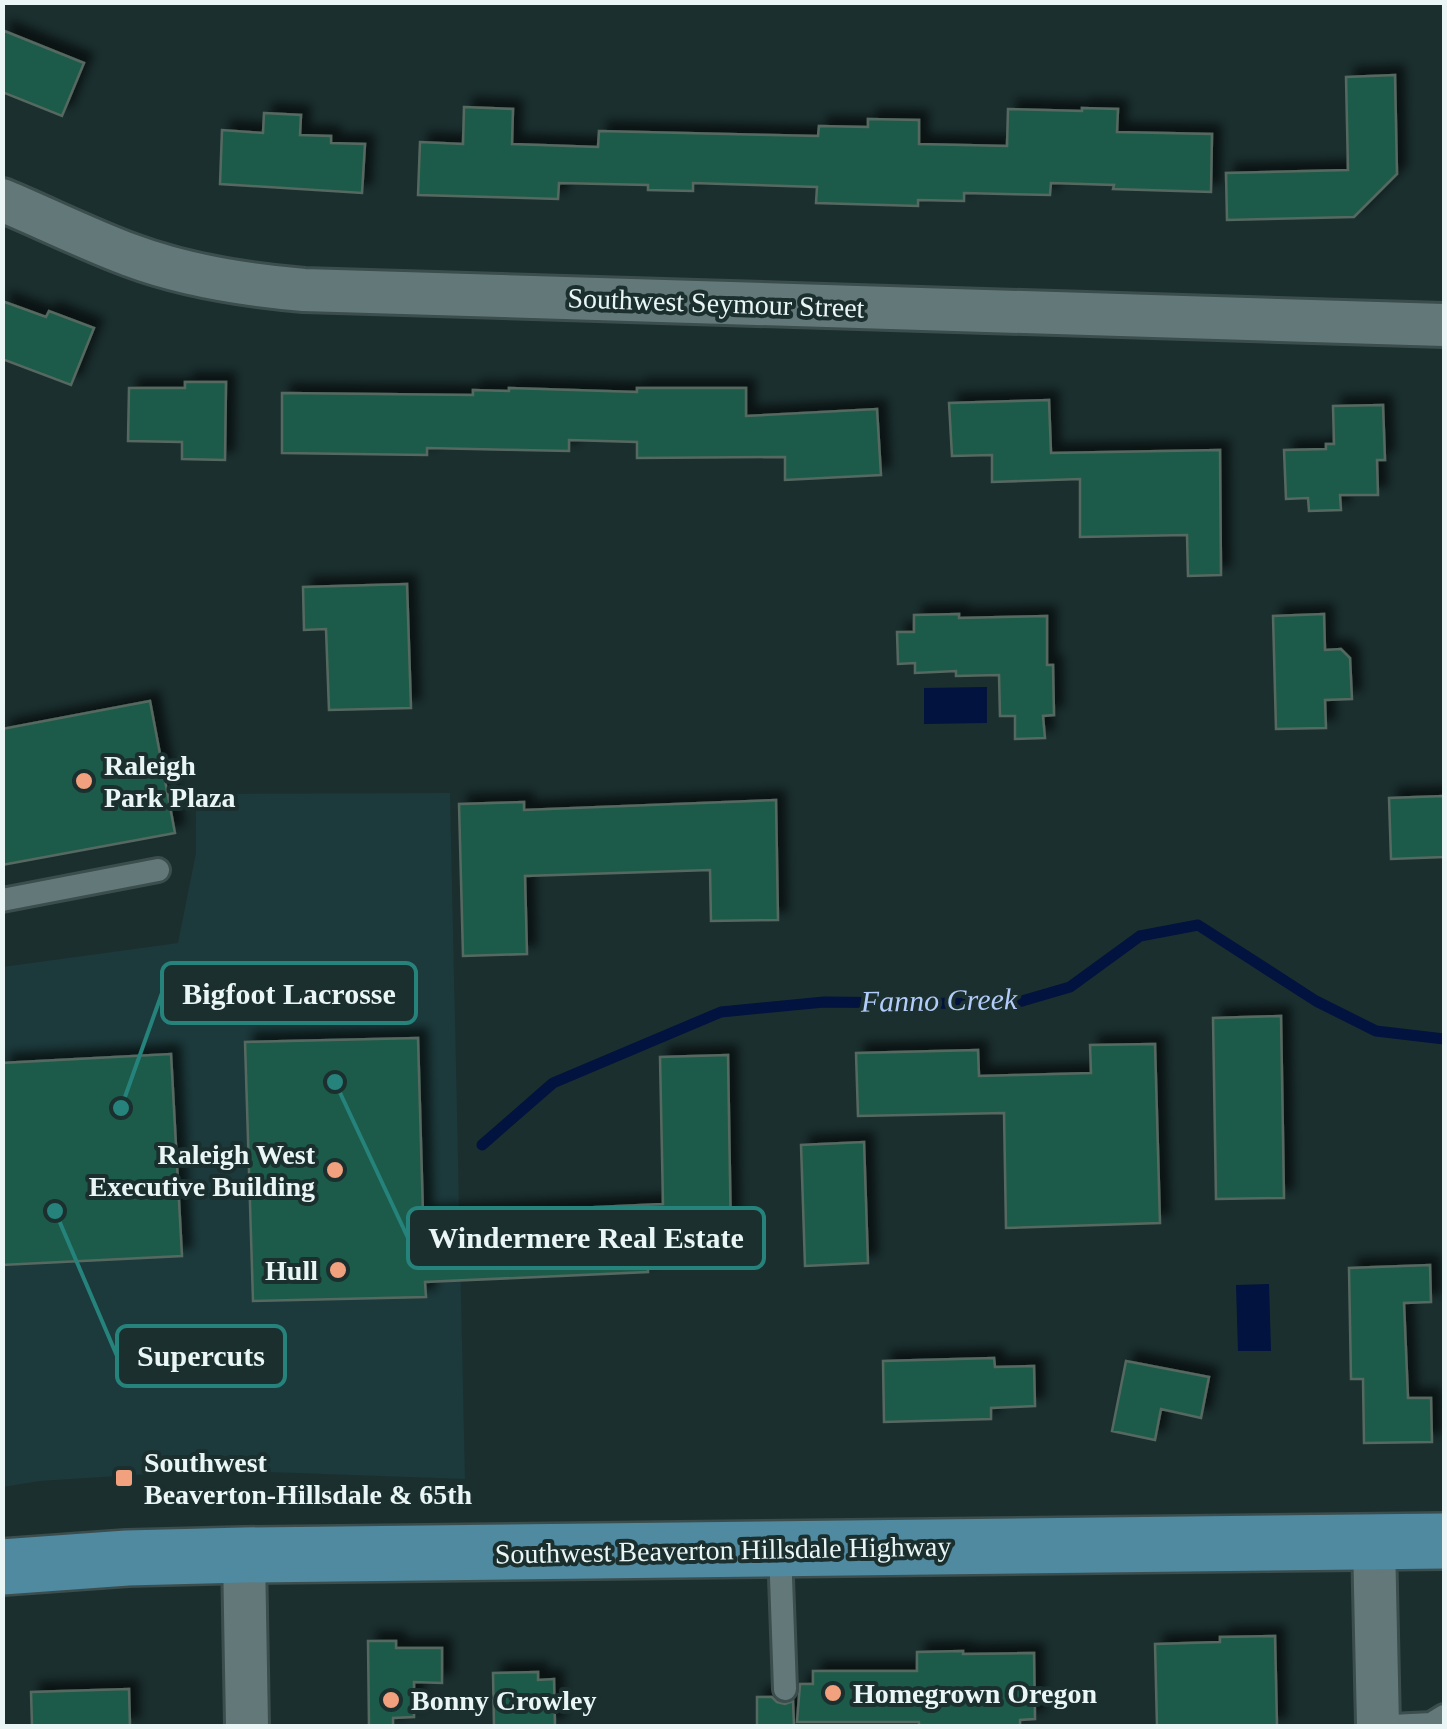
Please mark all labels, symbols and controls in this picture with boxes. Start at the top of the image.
street label: Southwest Seymour Street [567,282,865,324]
place label: Raleigh Park Plaza [104,750,235,813]
marker: Raleigh Park Plaza [73,770,95,792]
callout: Bigfoot Lacrosse [162,963,416,1023]
text: Bigfoot Lacrosse [182,977,396,1010]
water label: Fanno Creek [860,982,1018,1018]
place label: Raleigh West Executive Building [89,1139,316,1202]
marker: Raleigh West Executive Building [324,1159,346,1181]
callout: Windermere Real Estate [408,1208,764,1268]
text: Windermere Real Estate [428,1221,744,1254]
place label: Hull [265,1255,318,1286]
marker: Hull [327,1259,349,1281]
callout: Supercuts [117,1326,285,1386]
text: Supercuts [137,1339,265,1372]
place label: Southwest Beaverton-Hillsdale & 65th [144,1447,473,1510]
marker: Southwest Beaverton-Hillsdale & 65th [113,1467,135,1489]
street label: Southwest Beaverton Hillsdale Highway [495,1531,951,1569]
place label: Homegrown Oregon [853,1678,1097,1709]
marker: Homegrown Oregon [822,1682,844,1704]
place label: Bonny Crowley [411,1685,596,1716]
marker: Bonny Crowley [380,1689,402,1711]

